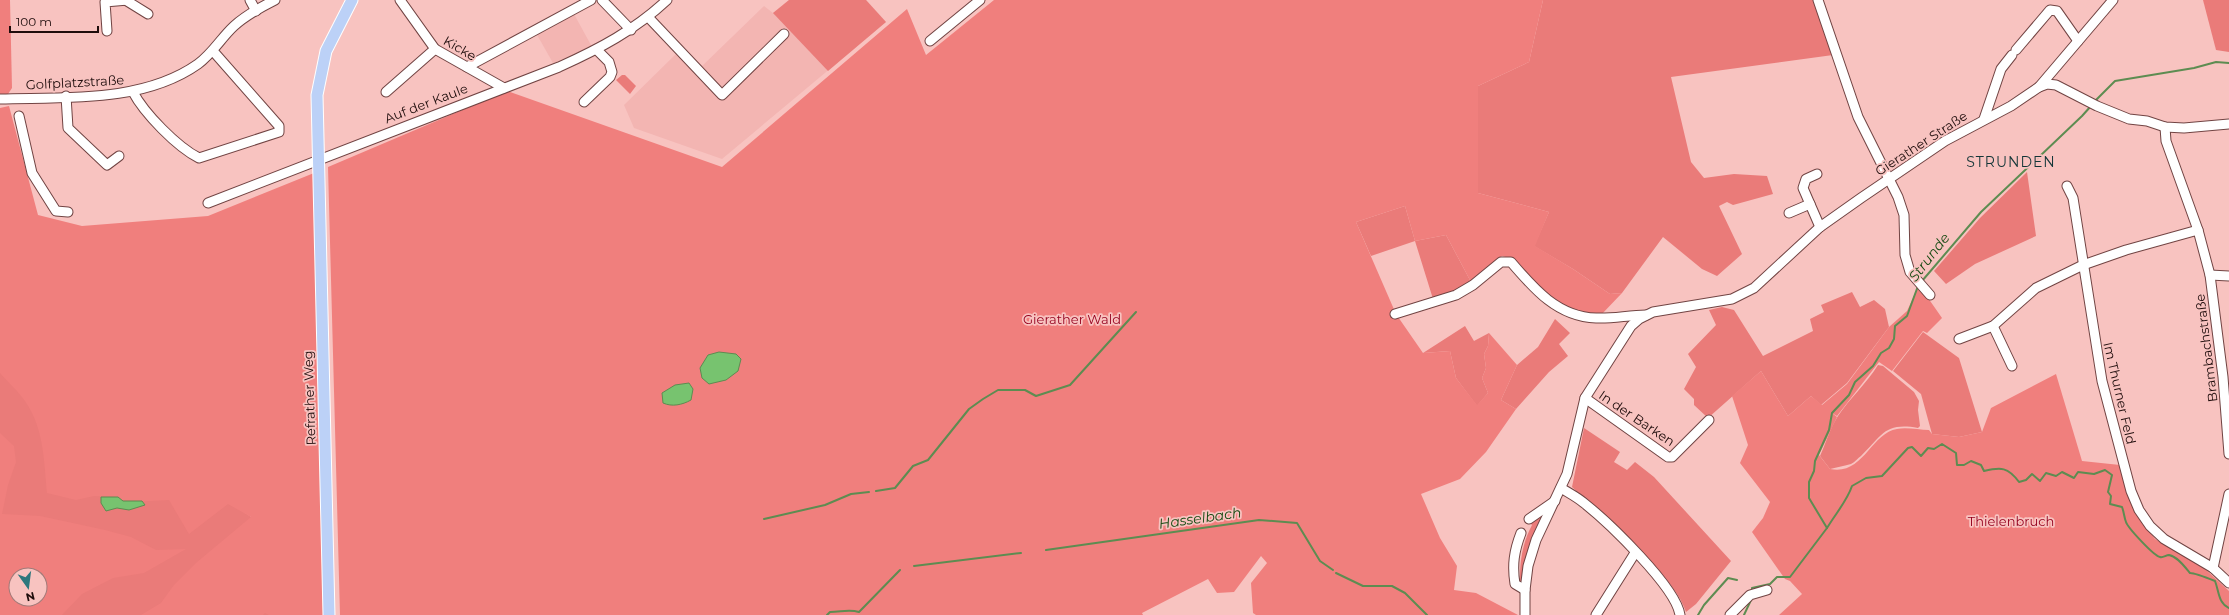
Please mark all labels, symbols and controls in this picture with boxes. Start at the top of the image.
scale bar [10,8,98,34]
text: 100 m [16,14,52,29]
street label: Kicke [441,32,479,64]
street label: Golfplatzstraße [25,71,125,93]
street label: Auf der Kaule [382,80,470,126]
street label: Gierather Straße [1872,107,1970,179]
district label: STRUNDEN [1966,153,2056,171]
water label: Strunde [1904,229,1954,285]
street label: Brambachstraße [2191,293,2221,403]
park label: Gierather Wald [1023,311,1121,327]
street label: Im Thurner Feld [2100,340,2140,446]
street label: Refrather Weg [299,350,319,446]
street label: In der Barken [1596,387,1678,449]
water label: Hasselbach [1158,503,1242,533]
park label: Thielenbruch [1968,513,2054,529]
north arrow [8,567,48,607]
text: N [24,589,36,605]

